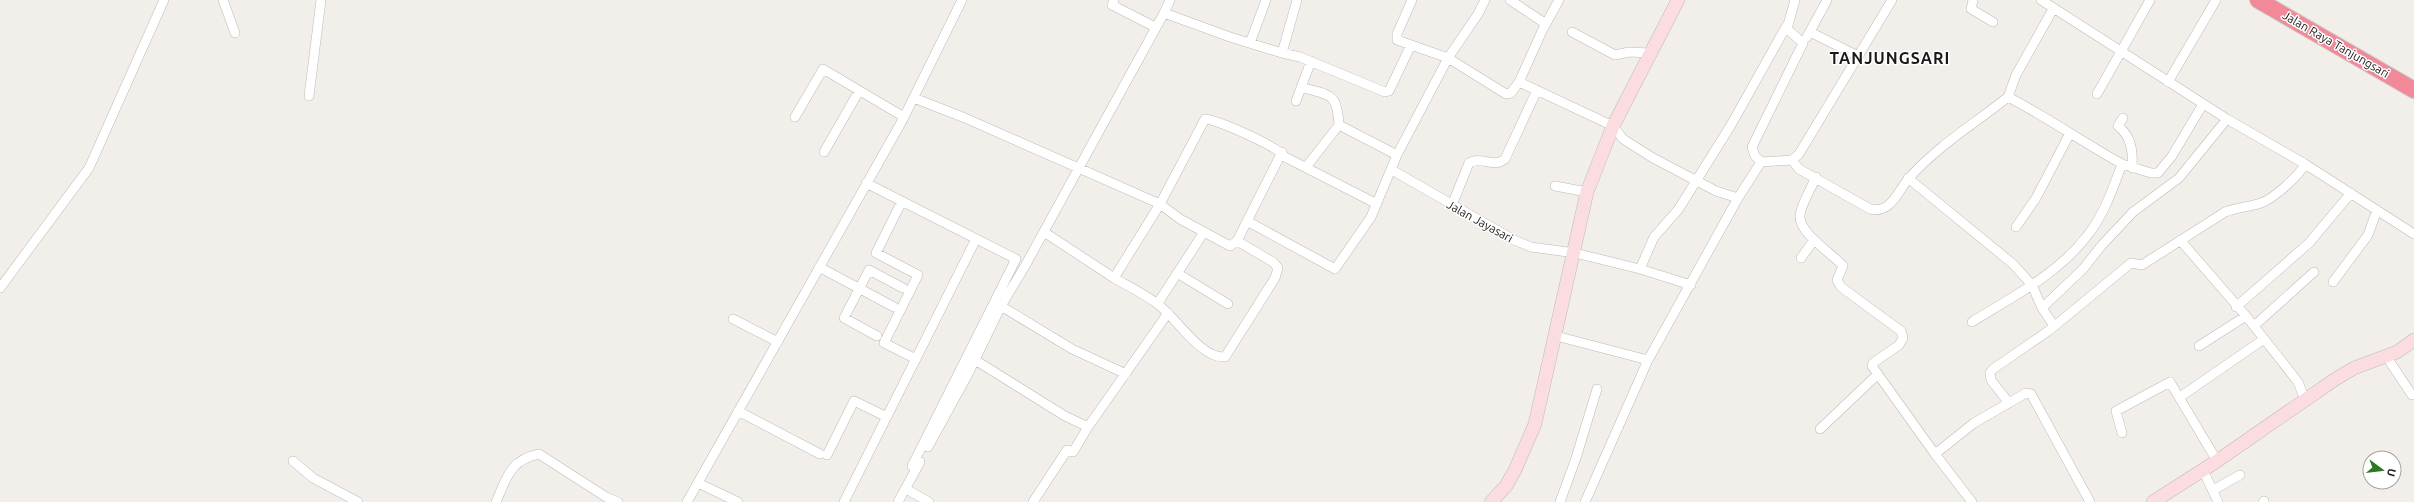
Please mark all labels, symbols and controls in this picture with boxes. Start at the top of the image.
street label: Jalan Raya Tanjungsari [2280,8,2392,80]
district label: TANJUNGSARI [1830,49,1950,67]
street label: Jalan Jayasari [1445,197,1516,245]
north arrow [2362,450,2402,490]
text: U [2385,467,2398,478]

